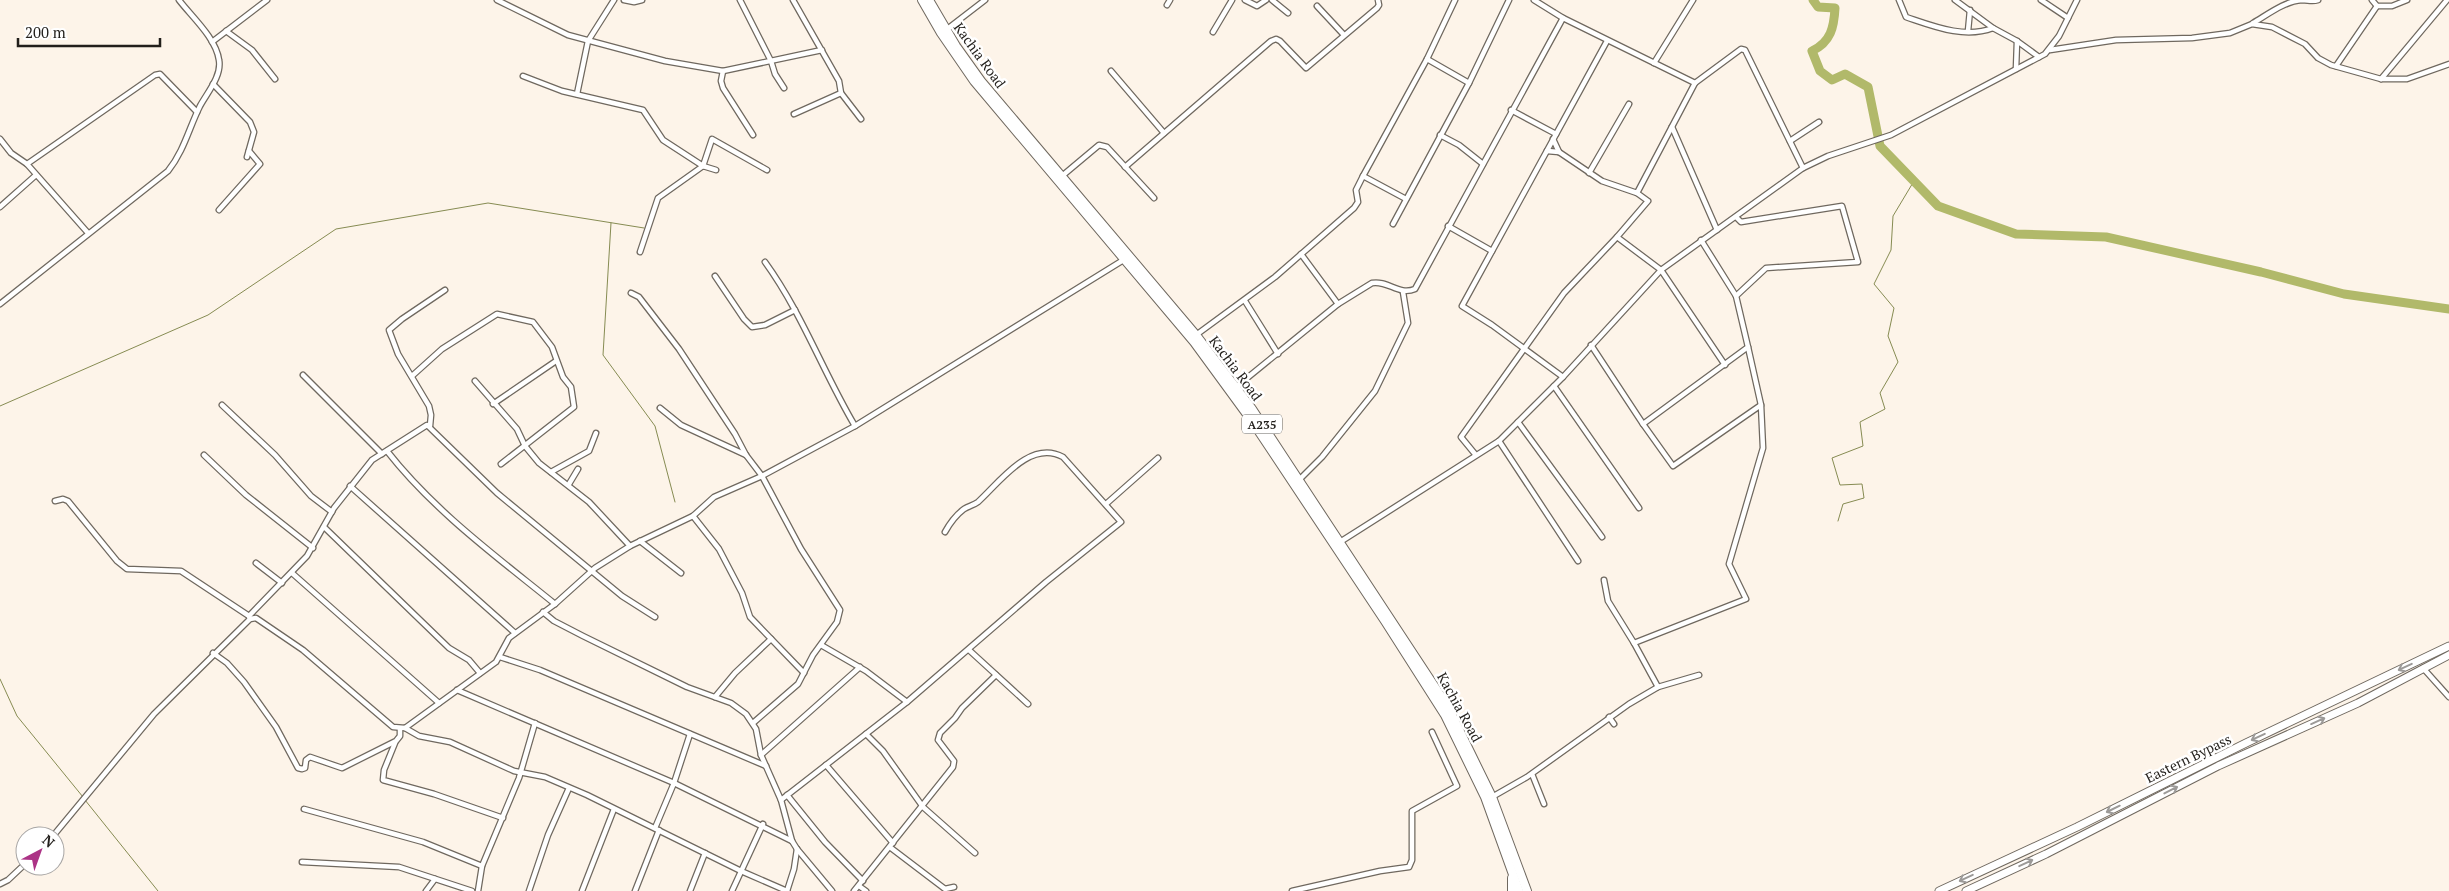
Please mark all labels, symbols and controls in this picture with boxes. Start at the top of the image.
scale bar [18,15,160,47]
street label: Kachia Road [950,18,1010,92]
text: 200 m [25,22,66,42]
street label: Kachia Road [1205,332,1267,405]
road number: A235 [1242,414,1282,434]
one-way arrow [2398,663,2413,672]
street label: Kachia Road [1433,669,1487,745]
one-way arrow [2310,715,2325,725]
street label: Eastern Bypass [2142,729,2234,787]
one-way arrow [2251,733,2266,742]
one-way arrow [2163,785,2178,794]
one-way arrow [2106,805,2121,814]
north arrow [15,826,65,876]
text: N [39,830,59,852]
one-way arrow [2018,858,2033,868]
one-way arrow [1959,874,1974,884]

